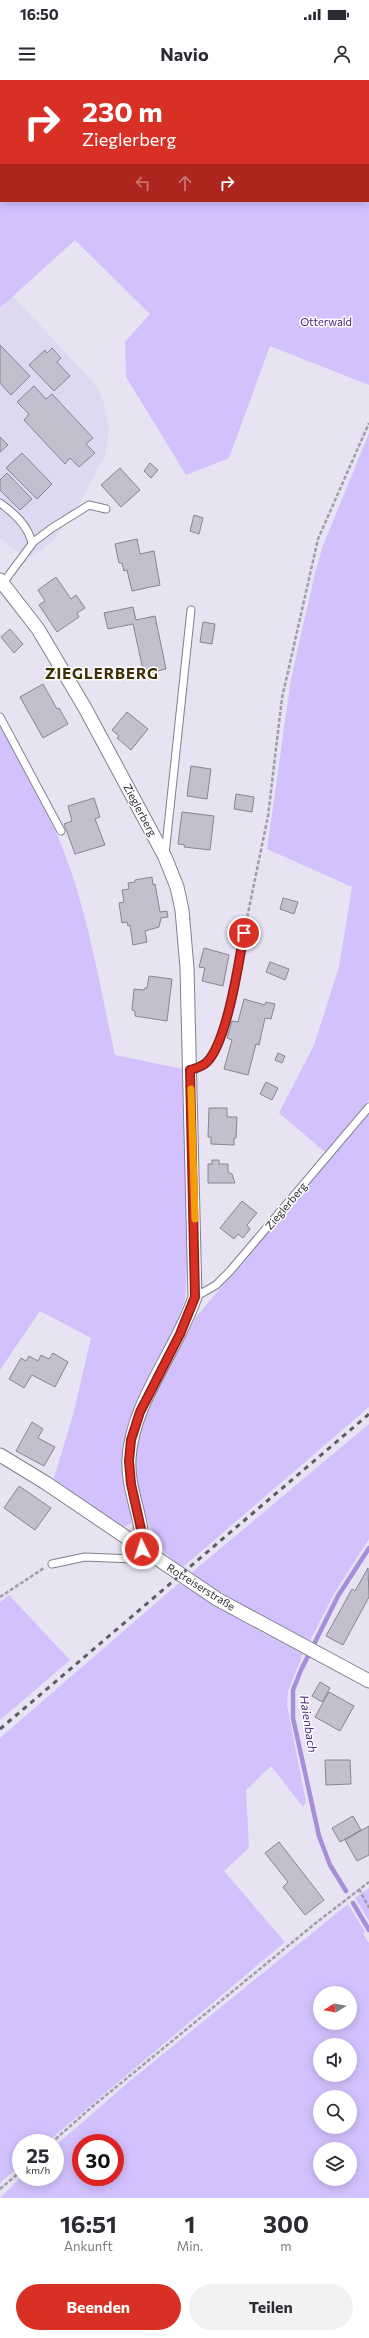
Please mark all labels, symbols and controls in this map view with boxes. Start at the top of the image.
text: 16:50 [20,5,59,23]
icon: menu [16,43,38,65]
text: Navio [160,43,209,65]
icon: person [331,43,353,65]
text: 230 m [82,94,163,128]
icon: right [16,96,68,148]
text: Zieglerberg [82,128,176,150]
icon: left [132,172,154,194]
icon: ahead [174,172,196,194]
icon: right [216,172,238,194]
park label: Otterwald [300,315,352,328]
district label: ZIEGLERBERG [45,664,159,682]
street label: Zieglerberg [121,781,160,838]
pin [227,916,261,950]
icon: arrive [233,922,255,944]
street label: Zieglerberg [262,1179,309,1232]
position arrow [121,1528,163,1570]
street label: Rotreiserstraße [165,1560,238,1613]
water label: Haienbach [298,1694,320,1754]
north arrow [313,1986,357,2030]
map controls [313,1986,357,2186]
button: sound [313,2038,357,2082]
button: search [313,2090,357,2134]
speed limit sign: 30 [72,2134,124,2186]
button: layers [313,2142,357,2186]
text: 25 [26,2143,50,2167]
text: km/h [26,2164,50,2176]
text: 16:51 [60,2209,117,2238]
text: 1 [185,2209,195,2238]
text: 300 [263,2209,309,2238]
text: Ankunft [64,2238,113,2254]
text: Min. [177,2238,203,2254]
text: m [280,2238,292,2254]
button: Beenden [16,2284,181,2330]
button: Teilen [189,2284,353,2330]

